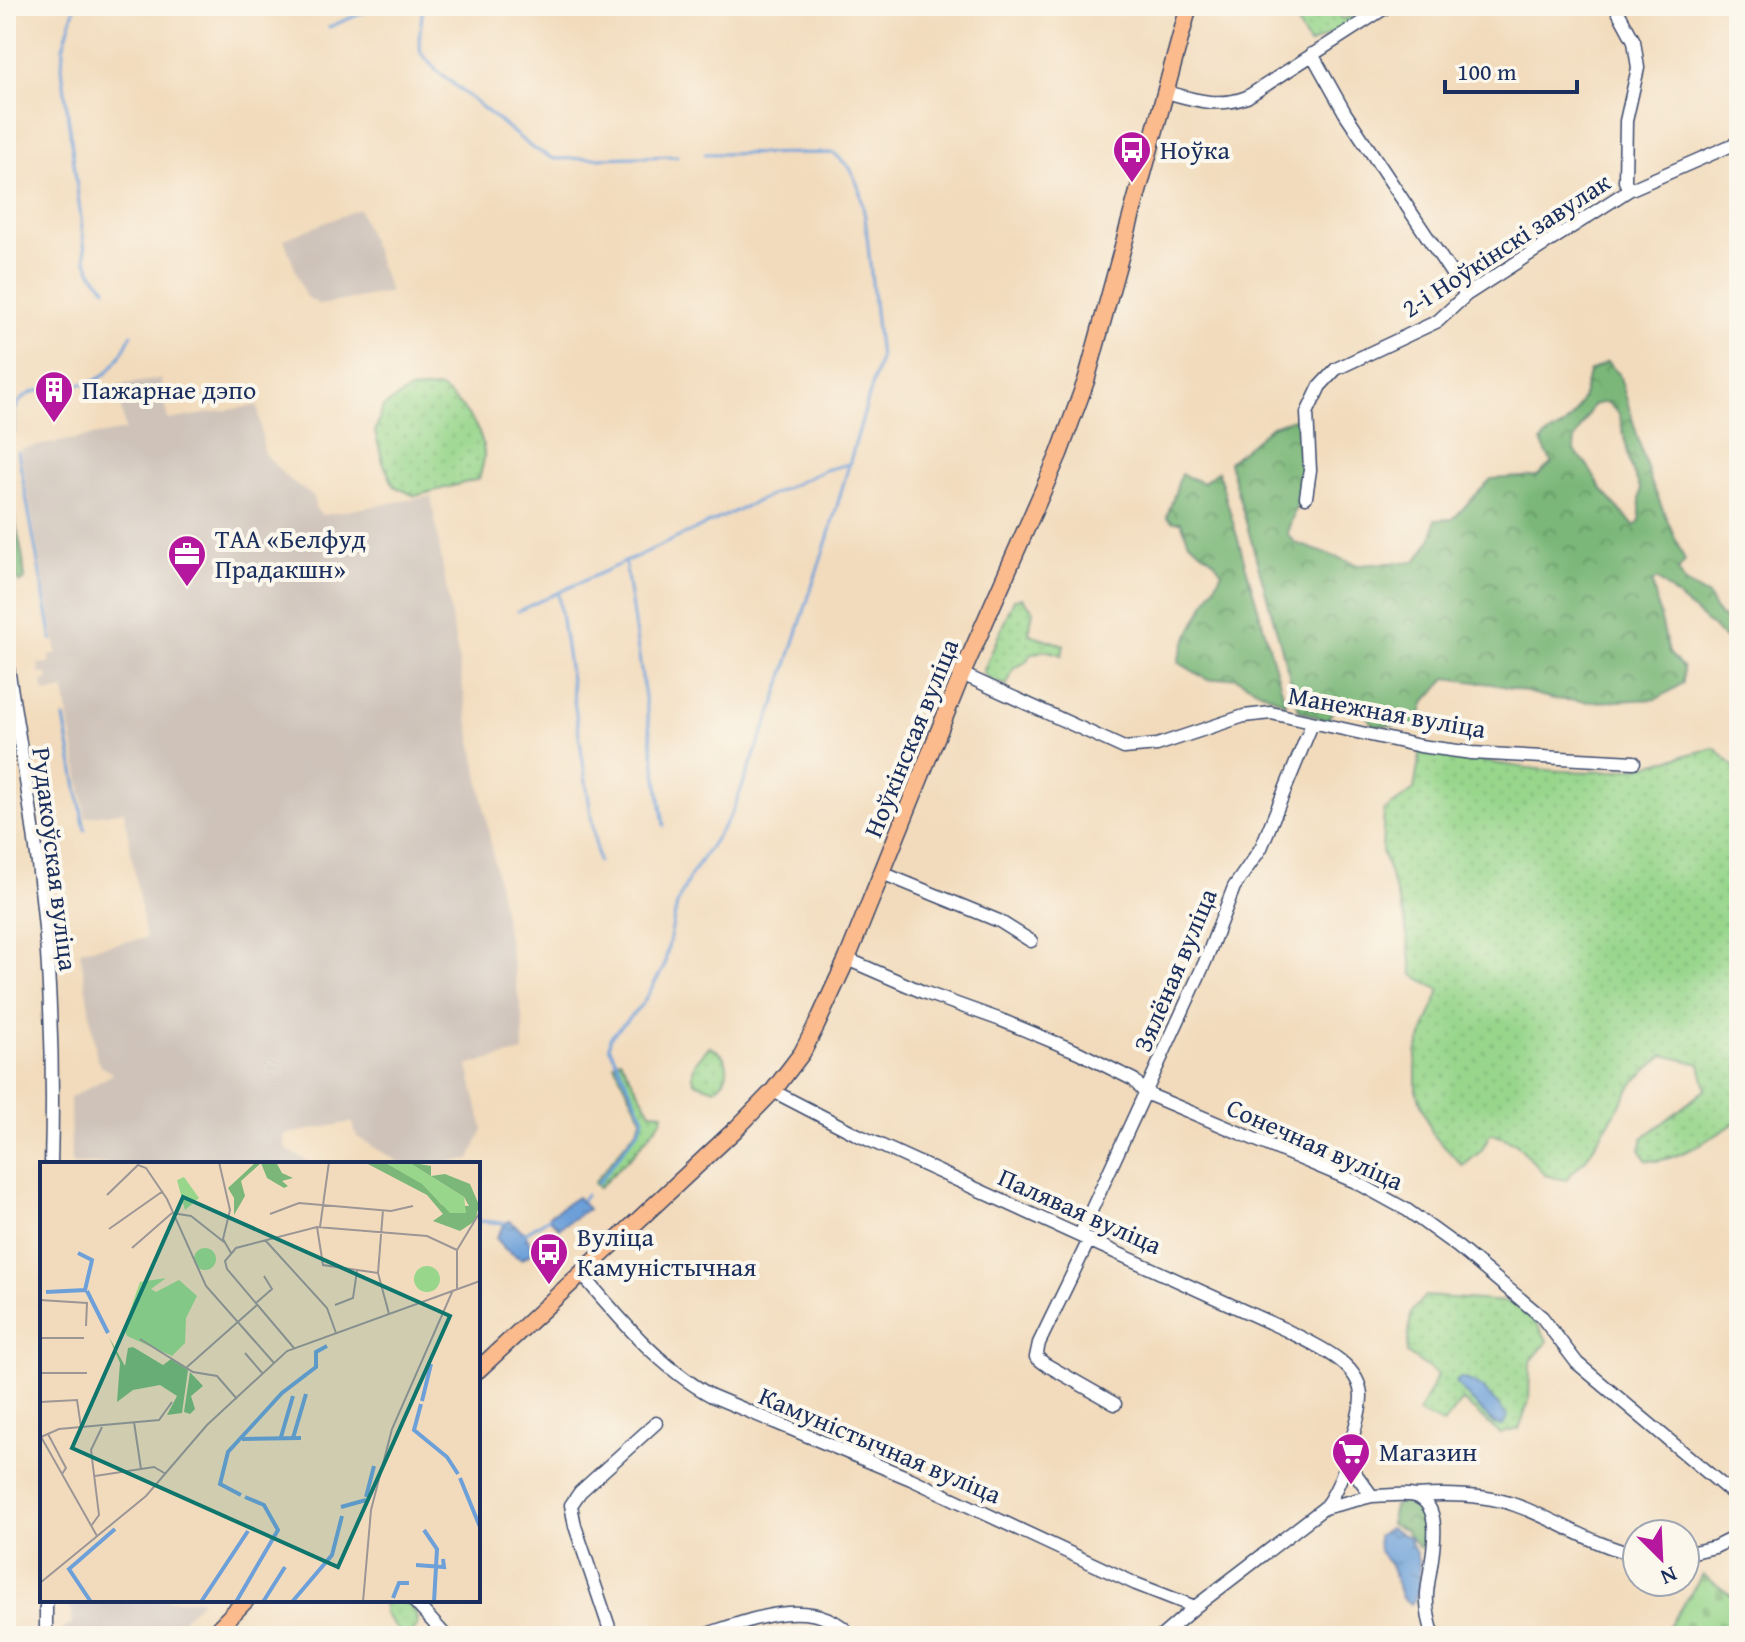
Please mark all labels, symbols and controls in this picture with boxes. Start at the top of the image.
scale bar [1445,44,1577,94]
text: 100 m [1457,54,1517,89]
bus stop icon: Ноўка [1111,129,1153,184]
place label: Ноўка [1160,130,1230,169]
street label: 2-і Ноўкінскі завулак [1394,162,1618,327]
building icon: Пажарнае дэпо [33,369,75,424]
place label: Пажарнае дэпо [82,370,256,409]
place label: ТАА «Белфуд Прадакшн» [215,519,366,588]
office icon: ТАА «Белфуд Прадакшн» [166,533,208,588]
street label: Ноўкінская вуліца [853,632,968,843]
street label: Манежная вуліца [1285,675,1490,748]
street label: Рудакоўская вуліца [22,745,89,974]
street label: Зялёная вуліца [1123,881,1227,1058]
street label: Сонечная вуліца [1221,1087,1410,1200]
street label: Палявая вуліца [992,1157,1169,1264]
inset map [40,1162,480,1602]
place label: Вуліца Камуністычная [577,1217,756,1286]
bus stop icon: Вуліца Камуністычная [528,1231,570,1286]
street label: Камуністычная вуліца [753,1376,1008,1513]
supermarket icon: Магазин [1330,1431,1372,1486]
place label: Магазин [1379,1432,1477,1471]
north arrow [1621,1518,1701,1598]
text: N [1656,1559,1682,1594]

